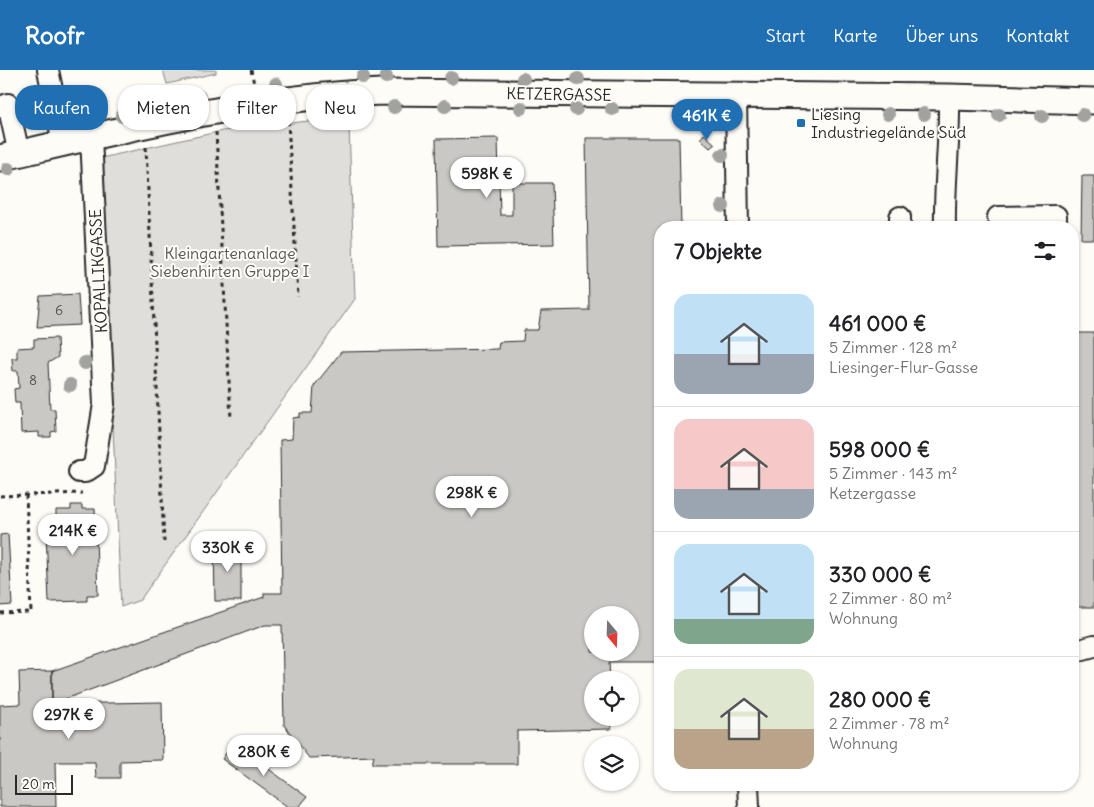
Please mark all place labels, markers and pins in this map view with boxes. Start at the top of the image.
pin: 461K € [666,98,748,141]
place label: Liesing Industriegelände Süd [811,104,966,142]
marker: Liesing Industriegelände Süd [795,117,807,129]
pin: 598K € [446,156,528,199]
pin: 298K € [431,476,513,518]
pin: 214K € [32,514,114,556]
pin: 330K € [187,530,269,573]
pin: 297K € [28,698,110,740]
pin: 280K € [223,734,305,777]

